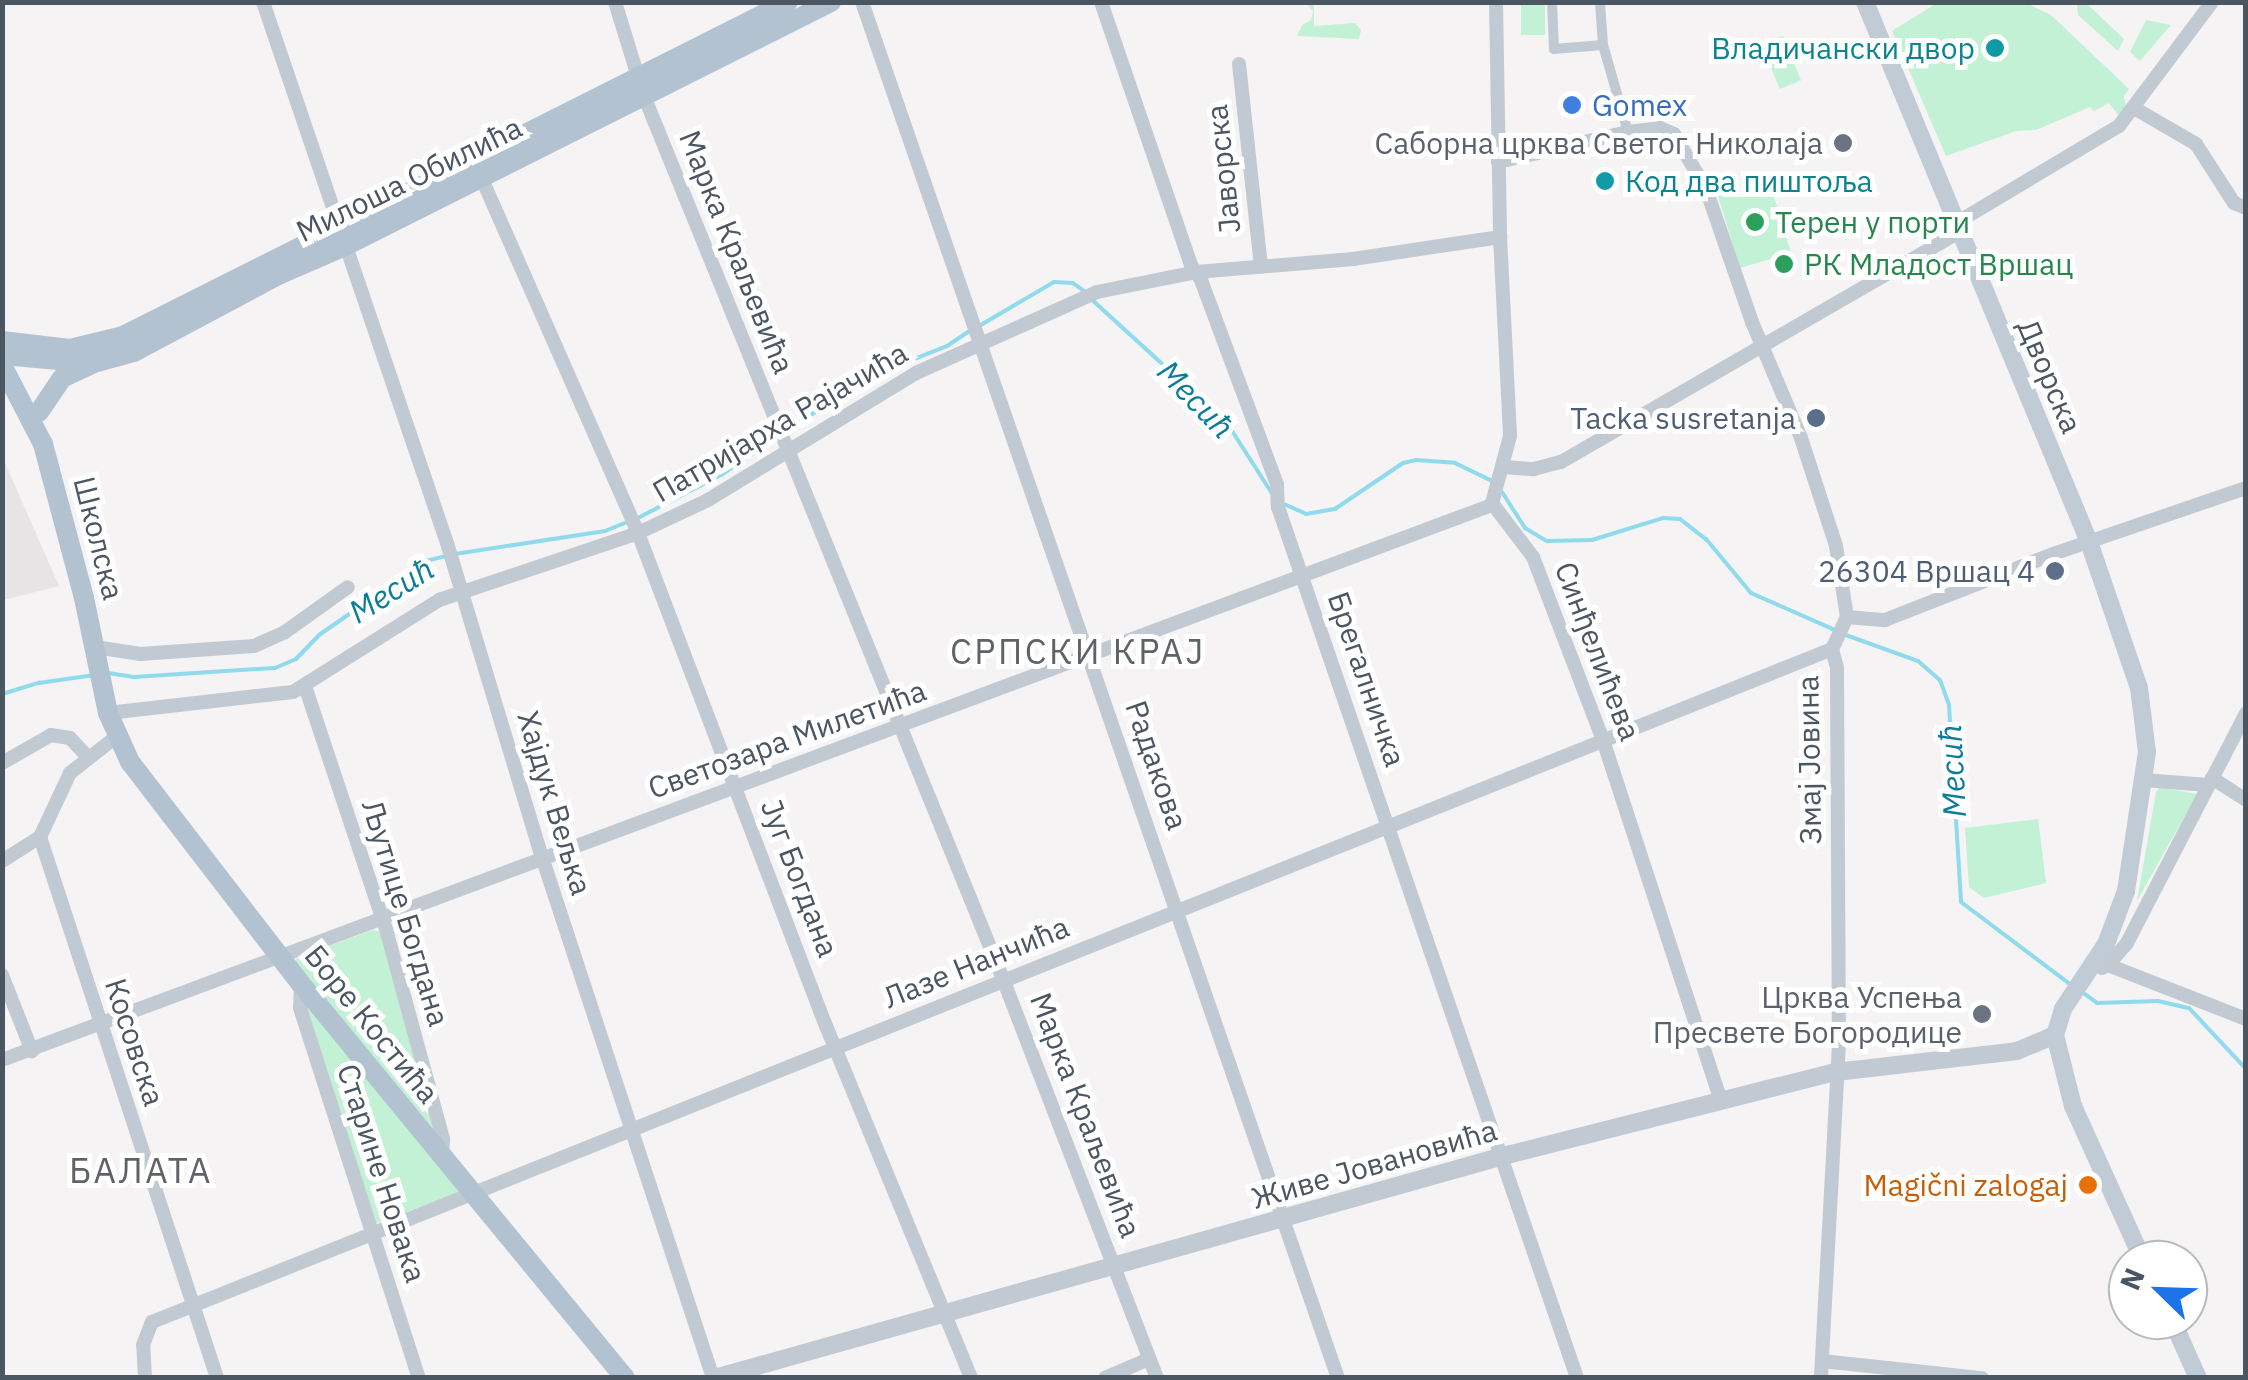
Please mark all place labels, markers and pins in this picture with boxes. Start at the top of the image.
place label: Владичански двор [1711,30,1975,66]
marker: Владичански двор [1984,37,2006,59]
place label: Gomex [1592,87,1687,123]
marker: Gomex [1561,94,1583,116]
place label: Саборна црква Светог Николаја [1375,125,1823,161]
marker: Саборна црква Светог Николаја [1832,132,1854,154]
place label: Код два пиштоља [1625,163,1873,199]
marker: Код два пиштоља [1594,170,1616,192]
place label: Терен у порти [1775,204,1970,240]
marker: Терен у порти [1744,211,1766,233]
place label: РК Младост Вршац [1804,246,2073,282]
marker: РК Младост Вршац [1773,253,1795,275]
place label: Tacka susretanja [1570,400,1796,436]
marker: Tacka susretanja [1805,407,1827,429]
place label: 26304 Вршац 4 [1818,553,2035,589]
marker: 26304 Вршац 4 [2044,560,2066,582]
place label: Црква Успења Пресвете Богородице [1653,979,1962,1050]
marker: Црква Успења Пресвете Богородице [1971,1003,1993,1025]
place label: Magični zalogaj [1863,1167,2068,1203]
marker: Magični zalogaj [2077,1174,2099,1196]

